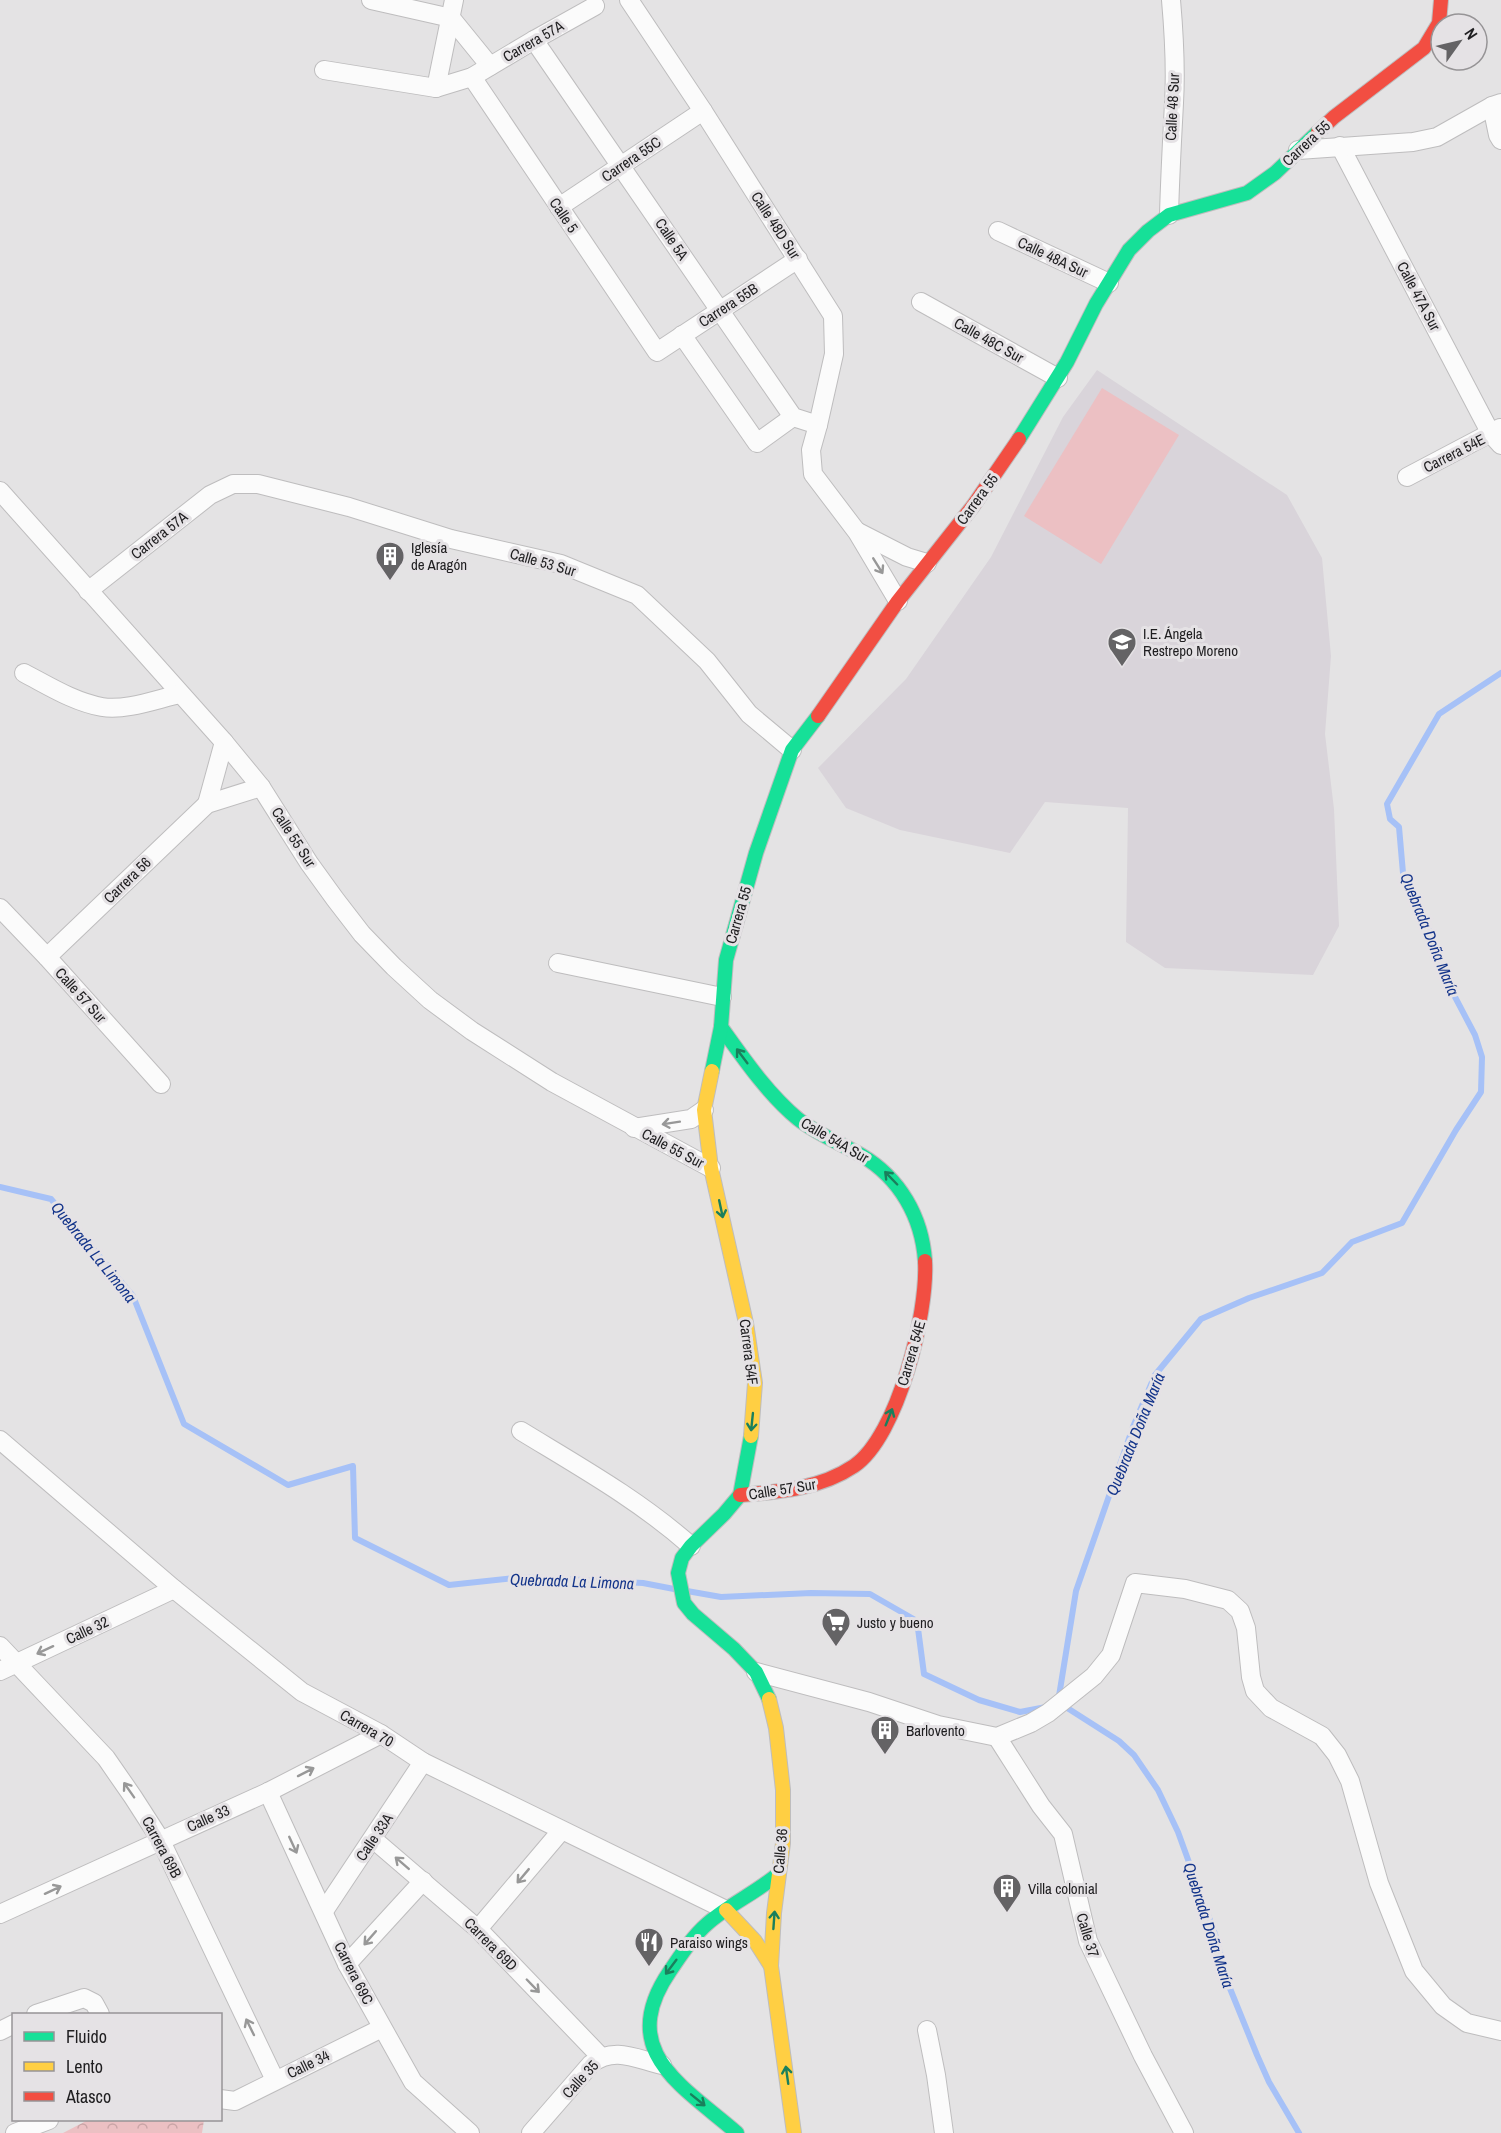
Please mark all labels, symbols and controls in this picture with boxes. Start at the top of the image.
north arrow [1429,12,1489,72]
street label: Carrera 57A [499,15,568,67]
text: N [1460,24,1483,44]
street label: Calle 48 Sur [1160,73,1184,141]
street label: Carrera 55 [1277,115,1335,171]
street label: Carrera 55C [597,131,665,187]
street label: Calle 48D Sur [746,187,806,263]
street label: Calle 5 [545,193,583,237]
street label: Calle 5A [650,214,694,265]
street label: Calle 48A Sur [1014,232,1092,282]
street label: Calle 47A Sur [1392,258,1446,334]
street label: Carrera 55B [694,278,762,332]
street label: Calle 48C Sur [950,312,1028,368]
street label: Carrera 54E [1419,428,1489,478]
street label: Carrera 55 [951,469,1003,529]
street label: Carrera 57A [126,506,192,564]
place label: Iglesía de Aragón [411,537,467,575]
building icon: Iglesía de Aragón [374,540,406,582]
street label: Calle 53 Sur [508,543,578,581]
one-way arrow [873,557,885,574]
place label: I.E. Ángela Restrepo Moreno [1143,623,1238,661]
school or university icon: I.E. Ángela Restrepo Moreno [1106,626,1138,668]
street label: Calle 55 Sur [267,803,321,871]
street label: Carrera 56 [99,852,156,908]
water label: Quebrada Doña María [1395,869,1465,999]
street label: Carrera 55 [720,884,756,946]
street label: Calle 57 Sur [51,963,111,1027]
one-way arrow [736,1048,749,1064]
street label: Calle 54A Sur [797,1112,873,1168]
one-way arrow [661,1117,681,1128]
street label: Calle 55 Sur [638,1123,708,1173]
one-way arrow [883,1171,898,1186]
water label: Quebrada La Limona [46,1197,142,1307]
one-way arrow [715,1199,727,1218]
street label: Carrera 54F [735,1318,763,1386]
street label: Carrera 54E [892,1318,930,1388]
water label: Quebrada Doña María [1100,1369,1170,1499]
one-way arrow [884,1409,895,1427]
one-way arrow [746,1411,757,1431]
street label: Calle 57 Sur [747,1473,817,1505]
water label: Quebrada La Limona [510,1568,634,1594]
supermarket icon: Justo y bueno [820,1606,852,1648]
street label: Calle 32 [62,1611,112,1649]
place label: Justo y bueno [857,1612,934,1633]
one-way arrow [36,1644,54,1656]
street label: Carrera 70 [336,1704,398,1752]
building icon: Barlovento [869,1714,901,1756]
place label: Barlovento [906,1720,965,1741]
one-way arrow [297,1766,314,1778]
one-way arrow [123,1783,135,1799]
street label: Calle 33 [183,1799,233,1837]
street label: Calle 33A [350,1808,398,1865]
street label: Carrera 69B [137,1812,187,1882]
street label: Calle 36 [768,1827,792,1874]
one-way arrow [287,1835,299,1853]
one-way arrow [395,1856,410,1870]
water label: Quebrada Doña María [1178,1860,1240,1990]
one-way arrow [517,1868,530,1884]
building icon: Villa colonial [991,1872,1023,1914]
place label: Villa colonial [1028,1878,1098,1899]
one-way arrow [43,1883,61,1895]
one-way arrow [769,1910,780,1930]
street label: Calle 37 [1071,1910,1105,1960]
street label: Carrera 69D [460,1913,522,1975]
restaurant icon: Paraiso wings [633,1926,665,1968]
one-way arrow [364,1930,377,1946]
place label: Paraiso wings [670,1932,748,1953]
street label: Carrera 69C [329,1938,379,2008]
one-way arrow [665,1959,678,1975]
one-way arrow [526,1979,540,1994]
legend [12,2013,222,2121]
one-way arrow [243,2019,255,2037]
text: Fluido [66,2024,107,2049]
street label: Calle 34 [283,2045,333,2083]
text: Lento [66,2054,103,2079]
street label: Calle 35 [557,2055,603,2103]
one-way arrow [781,2066,792,2085]
text: Atasco [65,2084,111,2109]
one-way arrow [690,2094,706,2107]

